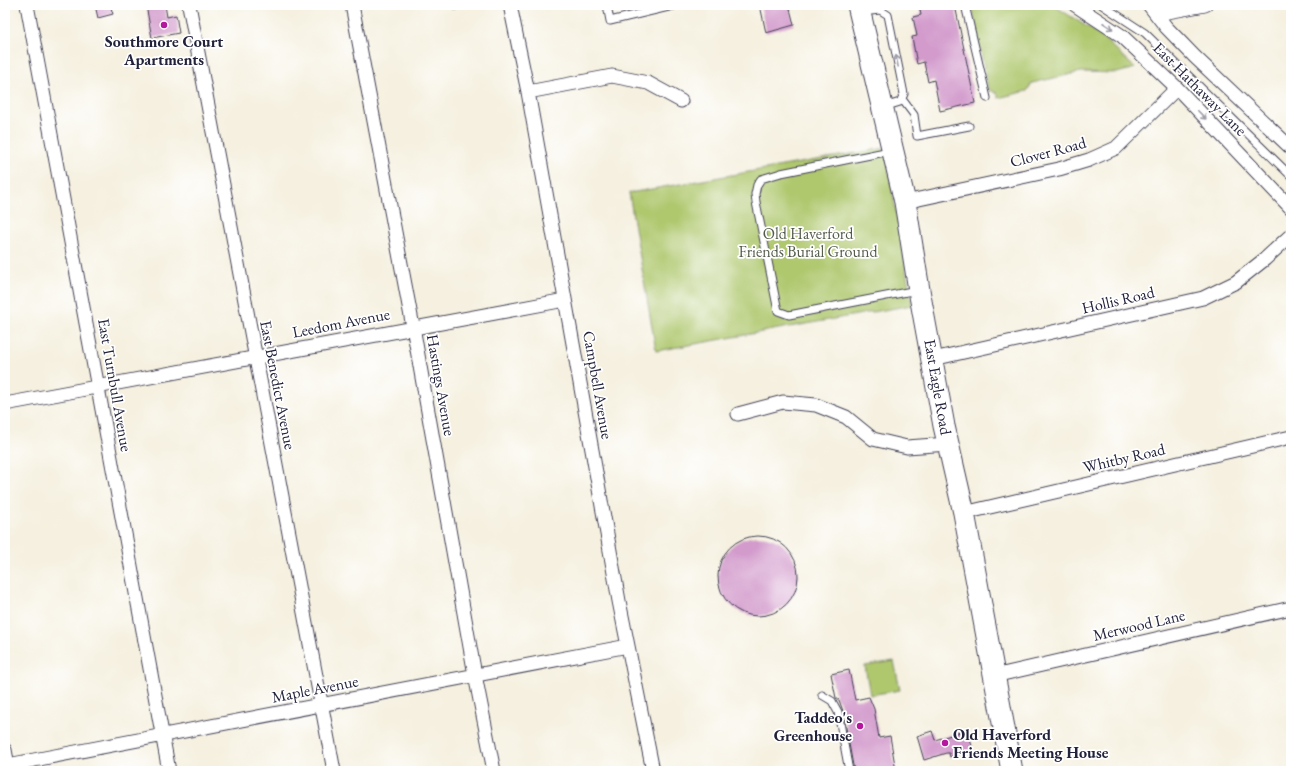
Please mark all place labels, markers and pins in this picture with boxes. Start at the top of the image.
marker: Southmore Court Apartments [159,20,169,30]
place label: Southmore Court Apartments [105,31,223,70]
place label: Taddeo's Greenhouse [774,707,852,746]
marker: Taddeo's Greenhouse [855,721,865,731]
place label: Old Haverford Friends Meeting House [953,724,1109,763]
marker: Old Haverford Friends Meeting House [940,738,950,748]

